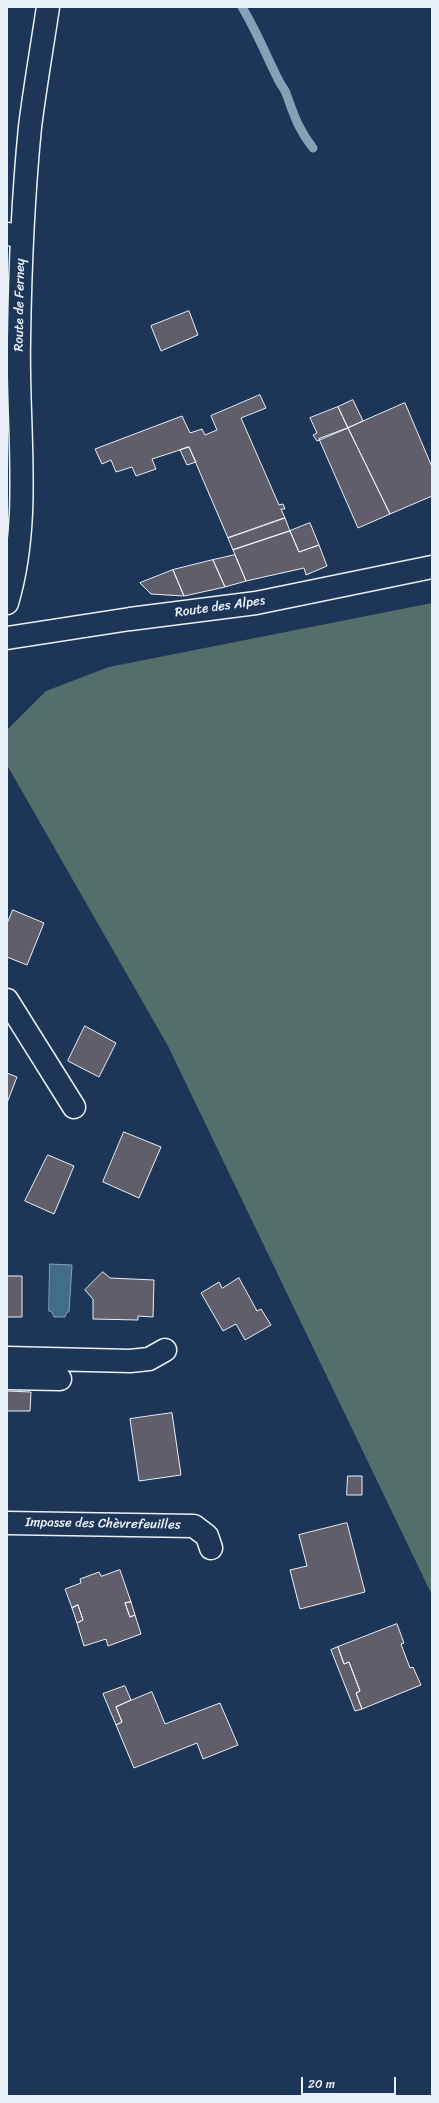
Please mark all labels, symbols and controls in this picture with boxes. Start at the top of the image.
street label: Route de Ferney [11,258,29,352]
street label: Route des Alpes [174,593,266,621]
street label: Impasse des Chèvrefeuilles [25,1515,181,1533]
scale bar [303,2069,398,2095]
text: 20 m [308,2073,335,2095]

